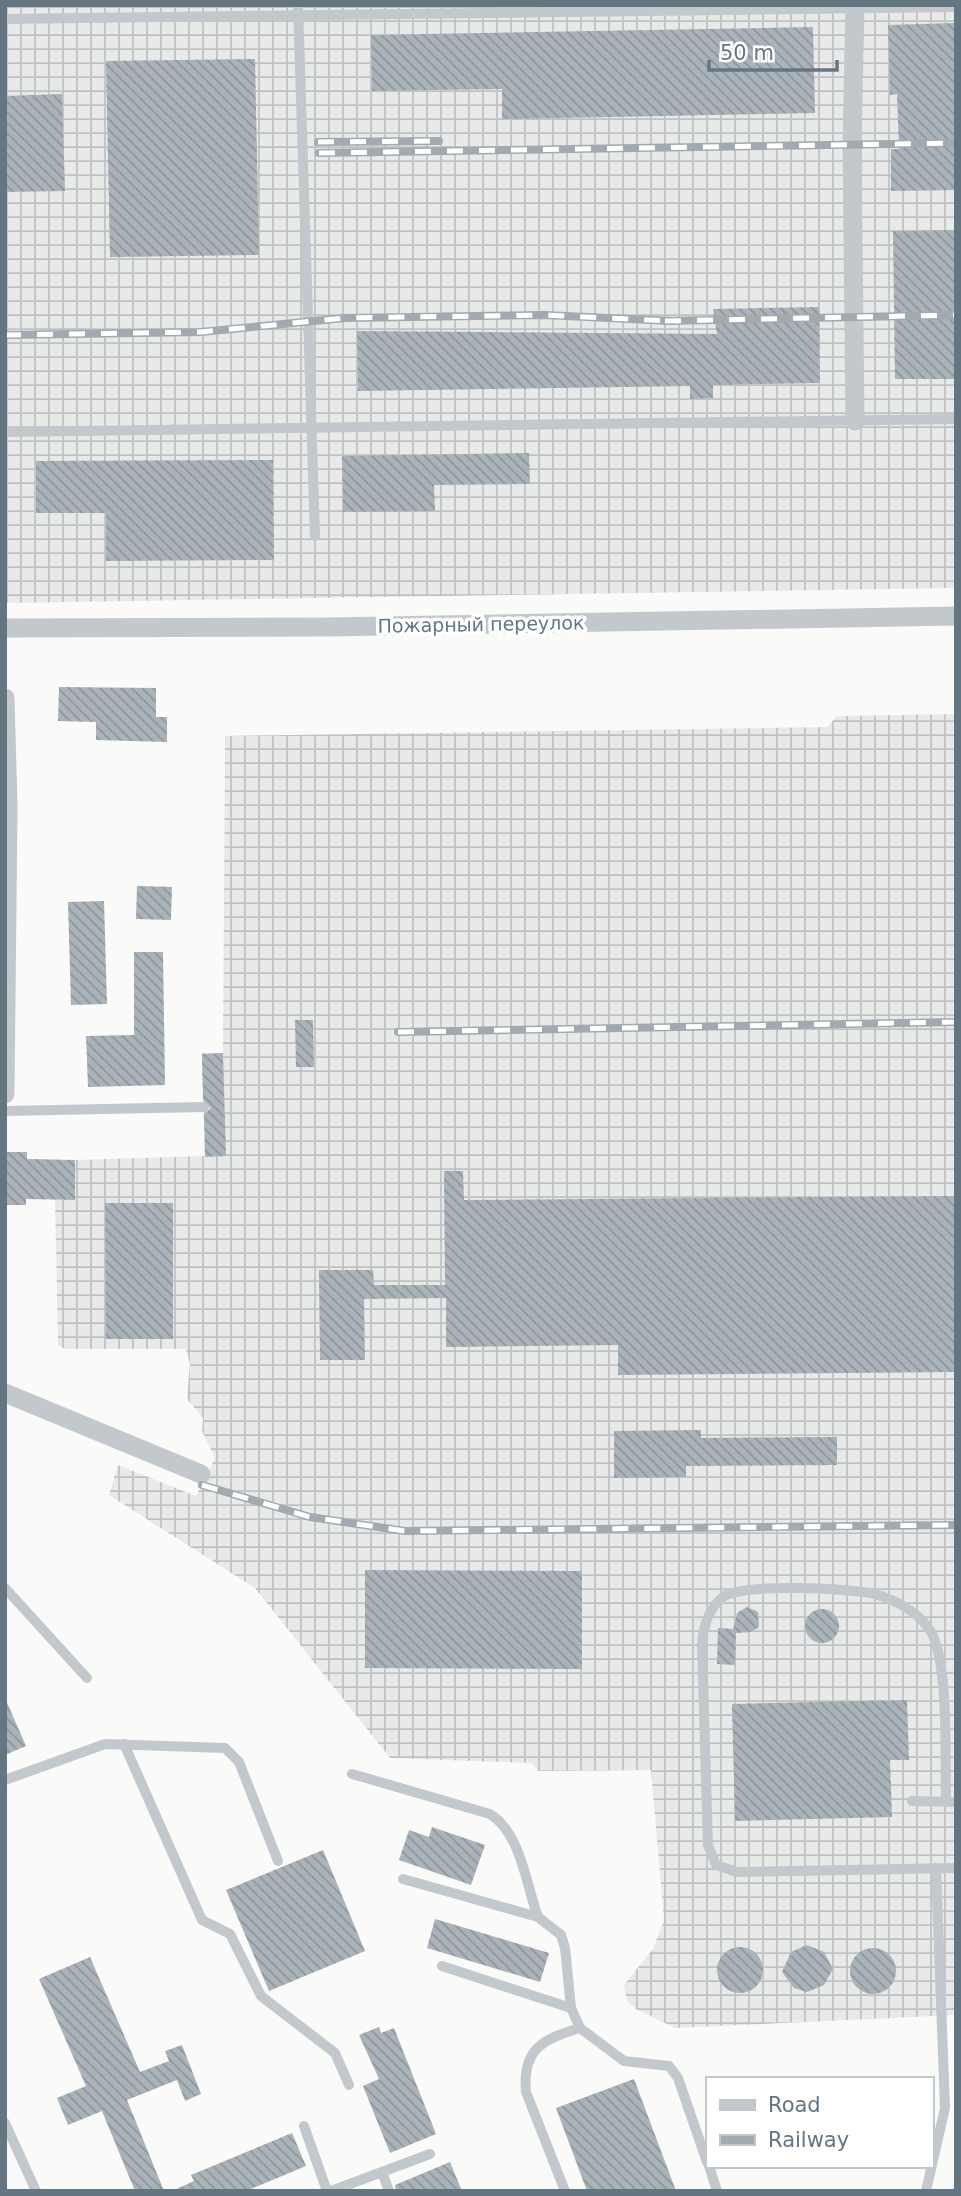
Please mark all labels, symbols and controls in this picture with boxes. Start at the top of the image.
scale bar [709,28,837,72]
text: 50 m [720,41,774,65]
street label: Пожарный переулок [377,611,585,637]
legend [706,2077,933,2168]
text: Road [768,2093,821,2117]
text: Railway [768,2128,849,2152]

